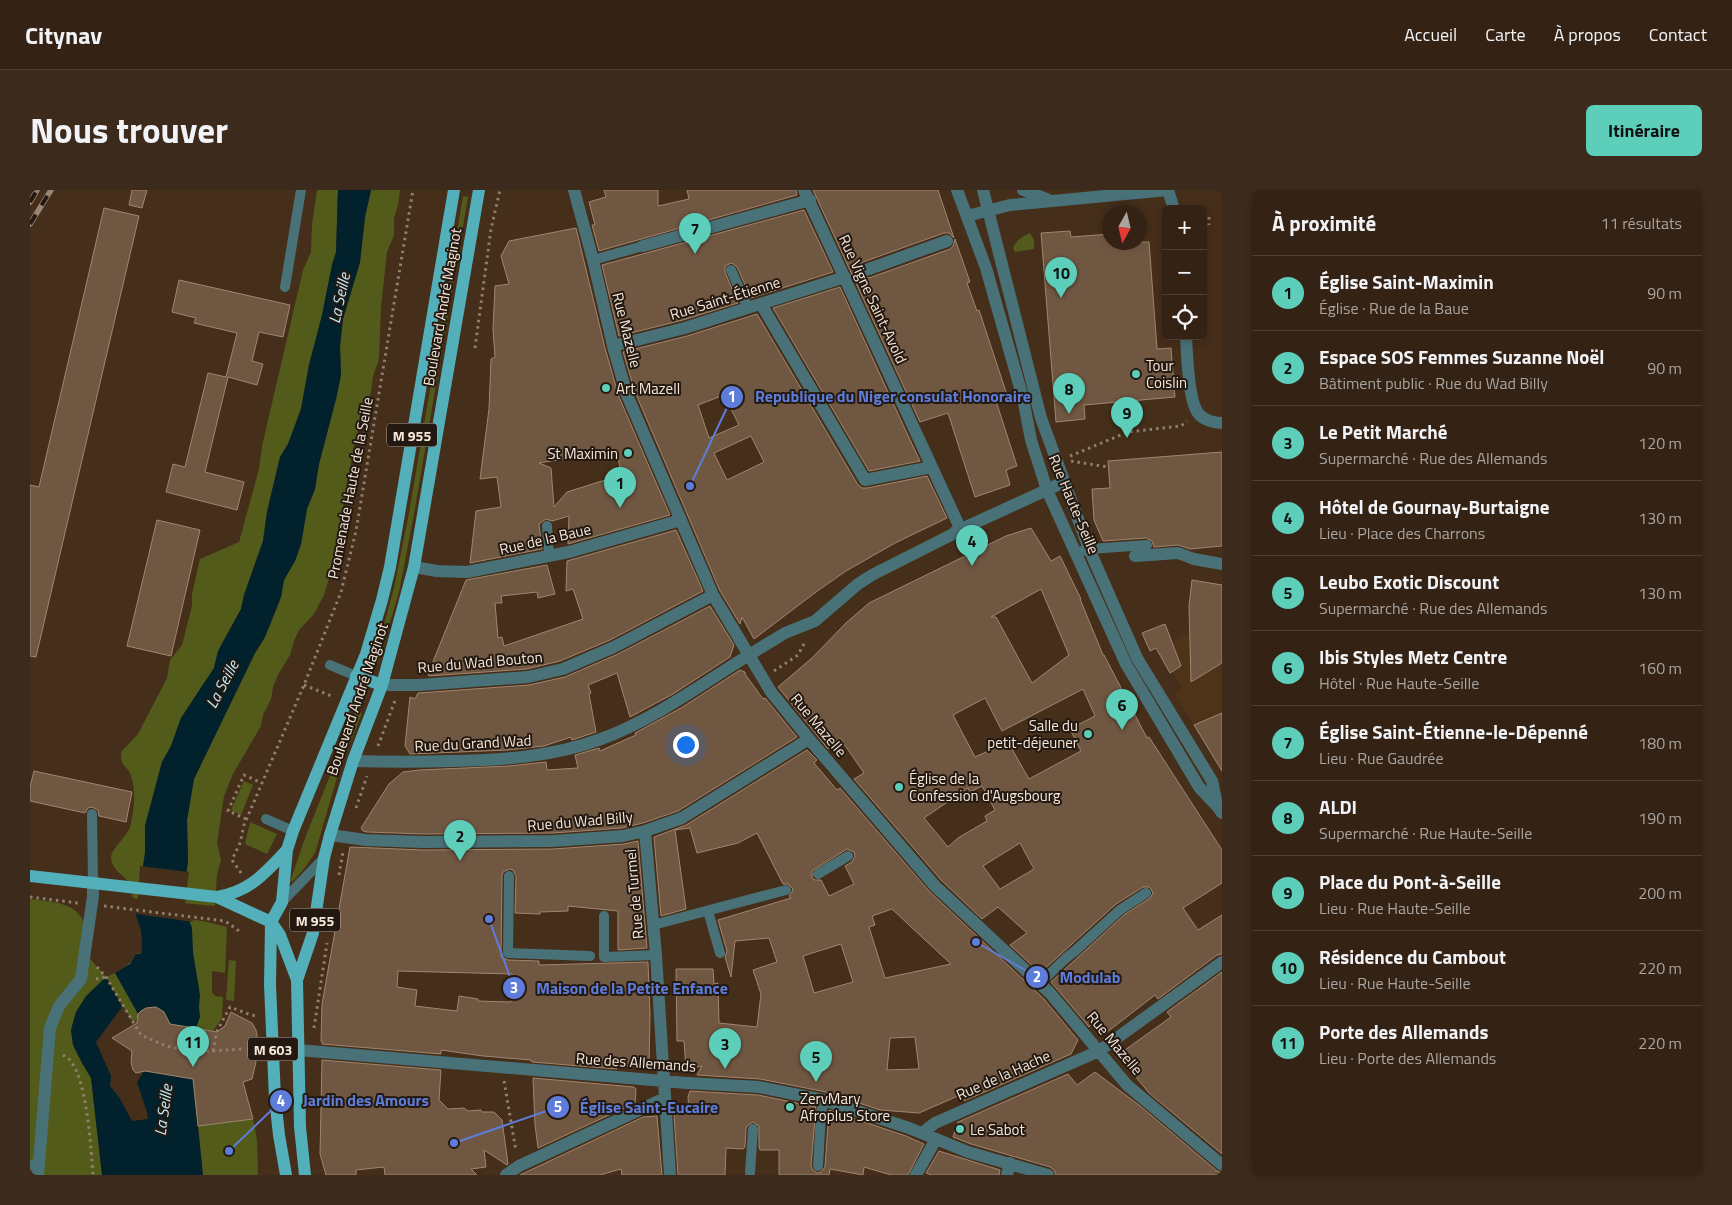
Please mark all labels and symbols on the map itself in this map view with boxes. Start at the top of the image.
north arrow [1102,205,1147,250]
pin: 7 [679,213,711,254]
street label: Boulevard André Maginot [417,225,467,388]
street label: Rue Vigne Saint-Avold [833,231,913,367]
pin: 10 [1045,257,1077,298]
water label: La Seille [322,269,356,326]
street label: Rue Saint-Étienne [667,270,783,326]
street label: Rue Mazelle [607,290,647,370]
place label: Tour Coislin [1146,354,1187,394]
marker: Tour Coislin [1130,368,1142,380]
pin: 8 [1053,373,1085,414]
place label: Art Mazell [616,377,680,400]
callout: Republique du Niger consulat Honoraire [720,381,1041,412]
marker: Art Mazell [600,382,612,394]
text: Republique du Niger consulat Honoraire [755,384,1031,408]
text: 1 [728,385,736,408]
street label: Promenade Haute de la Seille [321,395,379,581]
pin: 9 [1111,397,1143,438]
road number: M 955 [387,424,437,446]
place label: St Maximin [547,442,618,465]
marker: St Maximin [622,447,634,459]
street label: Rue Haute-Seille [1043,451,1105,557]
pin: 1 [604,467,636,508]
street label: Rue de la Baue [497,517,593,561]
pin: 4 [956,525,988,566]
street label: Boulevard André Maginot [320,619,394,778]
street label: Rue du Wad Bouton [417,645,543,679]
water label: La Seille [199,654,245,712]
street label: Rue Mazelle [785,688,853,762]
pin: 6 [1106,689,1138,730]
place label: Salle du petit-déjeuner [987,714,1078,754]
street label: Rue du Grand Wad [414,728,532,758]
marker: Salle du petit-déjeuner [1082,728,1094,740]
your location [673,732,699,758]
place label: Église de la Confession d'Augsbourg [909,767,1061,807]
marker: Église de la Confession d'Augsbourg [893,781,905,793]
street label: Rue du Wad Billy [526,805,634,837]
pin: 2 [444,820,476,861]
street label: Rue de Turmel [619,848,649,940]
road number: M 955 [290,908,340,932]
callout: Modulab [1024,962,1130,993]
text: 2 [1033,965,1041,988]
text: Modulab [1060,965,1121,989]
callout: Maison de la Petite Enfance [502,973,738,1004]
text: 3 [510,976,518,999]
text: Maison de la Petite Enfance [536,976,728,1000]
street label: Rue Mazelle [1081,1006,1149,1080]
pin: 11 [177,1026,209,1067]
pin: 3 [709,1028,741,1069]
road number: M 603 [248,1038,298,1061]
pin: 5 [800,1041,832,1082]
street label: Rue de la Hache [952,1044,1054,1106]
street label: Rue des Allemands [575,1046,697,1078]
water label: La Seille [148,1081,179,1137]
callout: Jardin des Amours [268,1085,439,1116]
place label: ZervMary Afroplus Store [800,1087,890,1127]
text: Jardin des Amours [303,1088,429,1112]
text: 4 [277,1089,285,1112]
callout: Église Saint-Eucaire [545,1092,729,1123]
text: 5 [554,1095,562,1118]
text: Église Saint-Eucaire [580,1095,718,1119]
marker: ZervMary Afroplus Store [784,1101,796,1113]
place label: Le Sabot [970,1118,1025,1141]
marker: Le Sabot [954,1123,966,1135]

